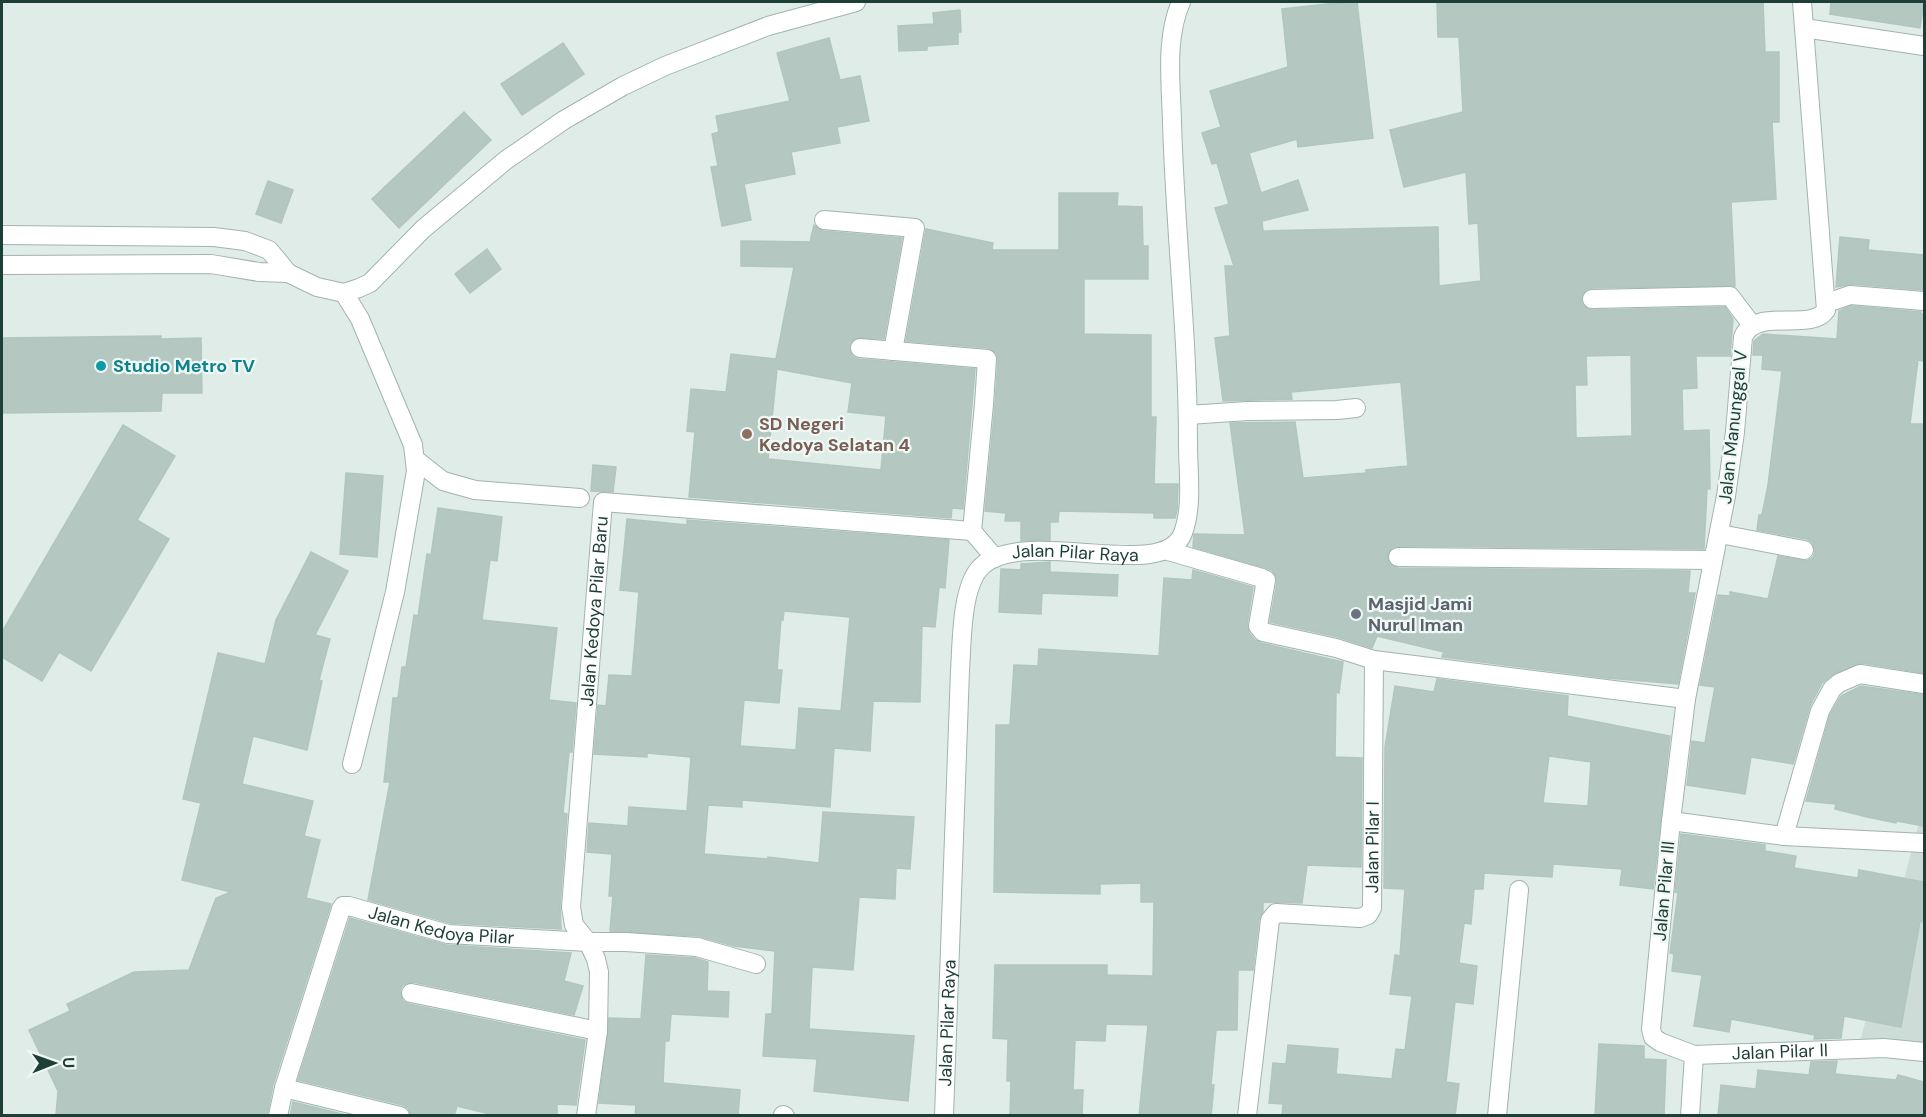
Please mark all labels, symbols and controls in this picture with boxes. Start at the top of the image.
street label: Jalan Manunggal V [1713,349,1753,505]
place label: Studio Metro TV [113,354,255,378]
marker: Studio Metro TV [94,359,108,373]
place label: SD Negeri Kedoya Selatan 4 [759,412,910,457]
marker: SD Negeri Kedoya Selatan 4 [740,427,754,441]
street label: Jalan Kedoya Pilar Baru [575,515,614,707]
street label: Jalan Pilar Raya [1010,539,1139,567]
place label: Masjid Jami Nurul Iman [1368,592,1472,637]
marker: Masjid Jami Nurul Iman [1349,607,1363,621]
street label: Jalan Pilar I [1360,801,1385,893]
street label: Jalan Pilar III [1648,840,1680,942]
street label: Jalan Kedoya Pilar [366,900,515,950]
street label: Jalan Pilar Raya [933,959,962,1087]
north arrow [24,1033,84,1093]
street label: Jalan Pilar II [1731,1038,1828,1066]
text: U [58,1057,79,1068]

